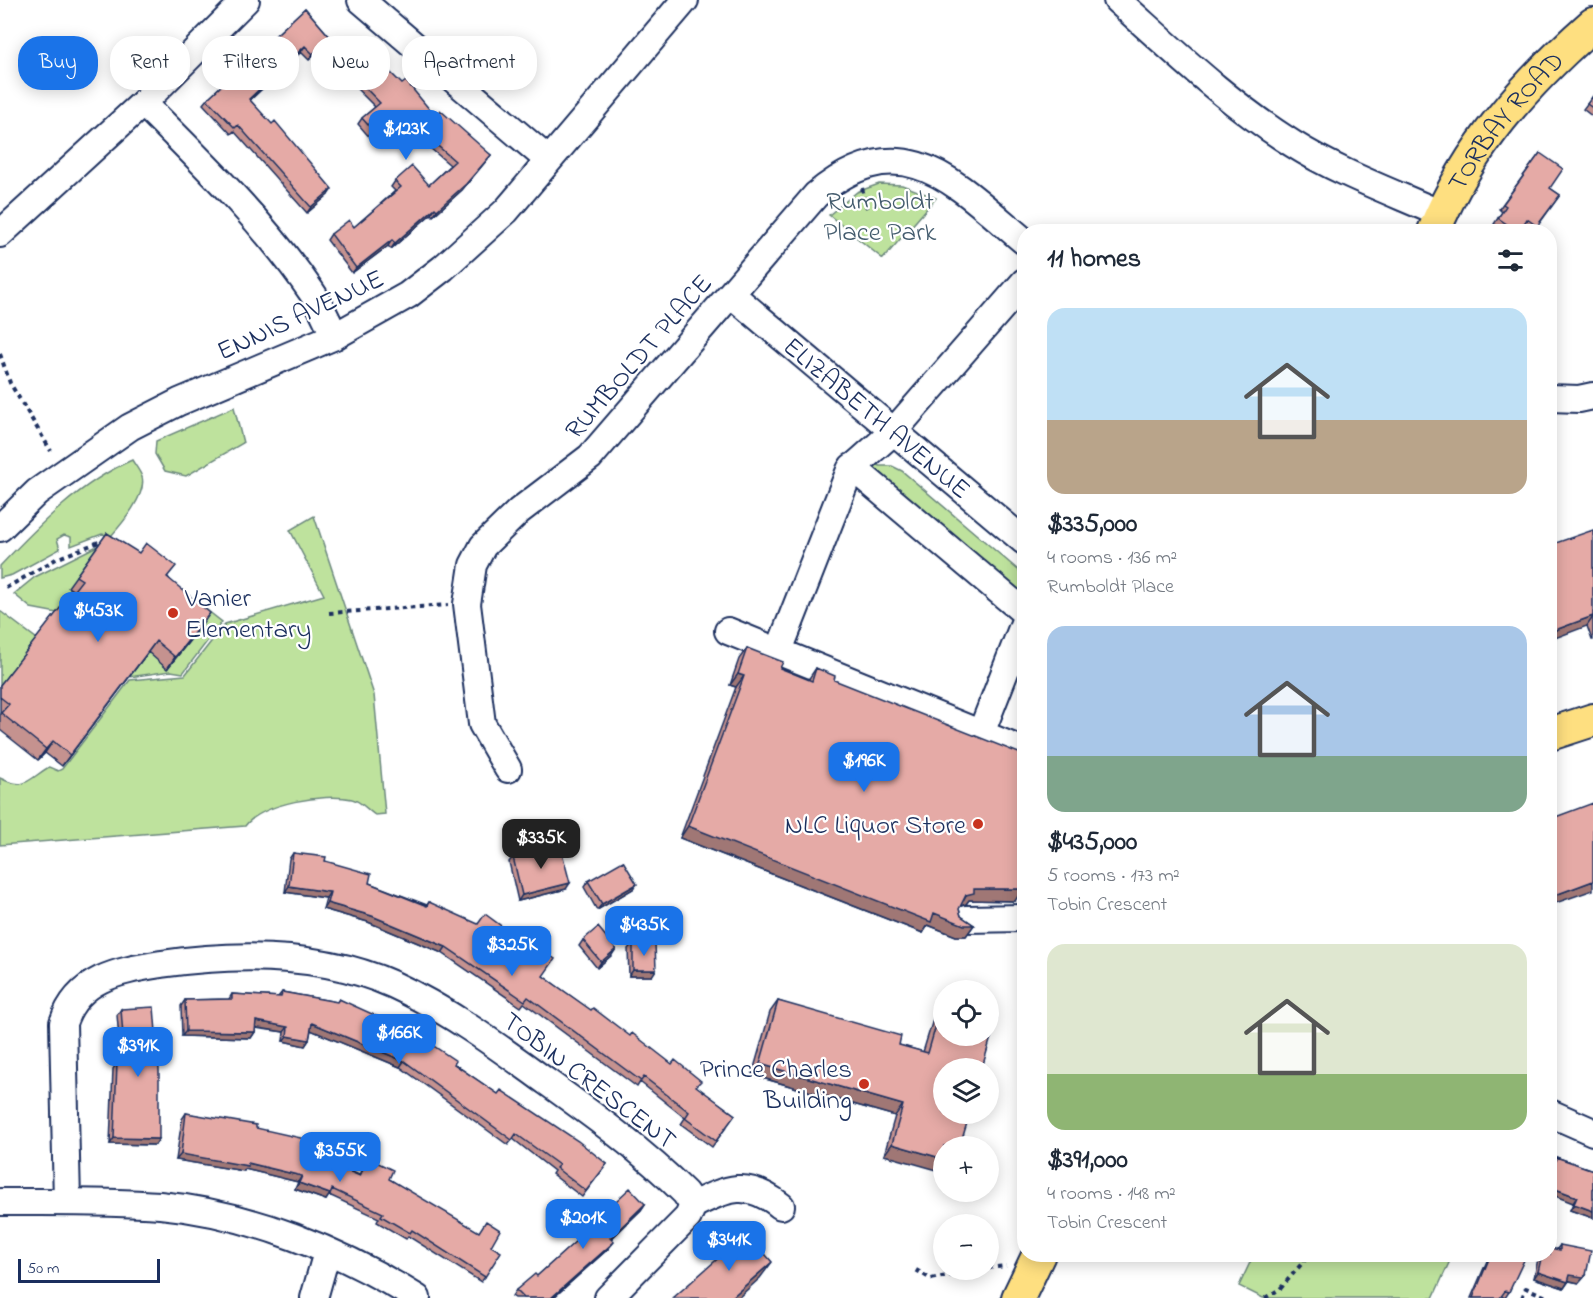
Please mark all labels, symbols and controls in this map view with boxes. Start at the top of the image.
chip: Buy [18,36,98,90]
chip: Rent [110,36,190,90]
chip: Filters [202,36,299,90]
chip: New [311,36,390,90]
chip: Apartment [402,36,537,90]
street label: TORBAY ROAD [1439,43,1574,199]
pin: $123K [364,110,448,161]
text: $123K [383,115,429,144]
park label: Rumboldt Place Park [824,183,937,253]
text: 11 homes [1047,241,1141,279]
icon: filters [1494,244,1527,277]
street label: ENNIS AVENUE [211,260,391,372]
street label: RUMBOLDT PLACE [557,266,723,449]
street label: ELIZABETH AVENUE [773,329,978,510]
icon: home [1233,347,1341,455]
text: $335,000 [1047,506,1137,544]
text: 4 rooms · 136 m² [1047,544,1177,573]
text: Rumboldt Place [1047,573,1174,602]
place label: Vanier Elementary [184,580,311,650]
pin: $453K [56,592,140,643]
text: $453K [73,597,123,626]
marker: Vanier Elementary [166,606,180,620]
icon: home [1233,665,1341,773]
pin: $196K [822,742,906,793]
text: $196K [843,747,885,776]
place label: NLC Liquor Store [785,807,967,846]
marker: NLC Liquor Store [971,817,985,831]
pin: $335K [499,819,583,870]
text: $335K [516,824,566,853]
text: $435,000 [1047,824,1137,862]
text: 5 rooms · 173 m² [1047,862,1180,891]
text: Tobin Crescent [1047,891,1167,920]
pin: $435K [602,906,686,957]
text: $435K [619,911,669,940]
pin: $325K [470,926,554,977]
text: $325K [486,931,538,960]
map controls [933,980,999,1280]
button: locate [933,980,999,1046]
icon: home [1233,983,1341,1091]
street label: TOBIN CRESCENT [493,1003,684,1161]
pin: $166K [357,1014,441,1065]
text: $166K [376,1019,422,1048]
pin: $391K [96,1027,180,1078]
text: $391K [117,1032,159,1061]
place label: Prince Charles Building [700,1051,852,1121]
button: layers [933,1058,999,1124]
marker: Prince Charles Building [857,1077,871,1091]
pin: $355K [298,1132,382,1183]
button: + [933,1136,999,1202]
text: $355K [314,1137,366,1166]
text: $391,000 [1047,1142,1128,1180]
text: 4 rooms · 148 m² [1047,1180,1176,1209]
pin: $201K [541,1199,625,1250]
text: $201K [560,1204,606,1233]
text: Tobin Crescent [1047,1209,1167,1238]
button: − [933,1214,999,1280]
pin: $341K [687,1221,771,1272]
text: $341K [707,1226,751,1255]
scale bar [18,1256,160,1284]
text: 50 m [27,1257,59,1281]

